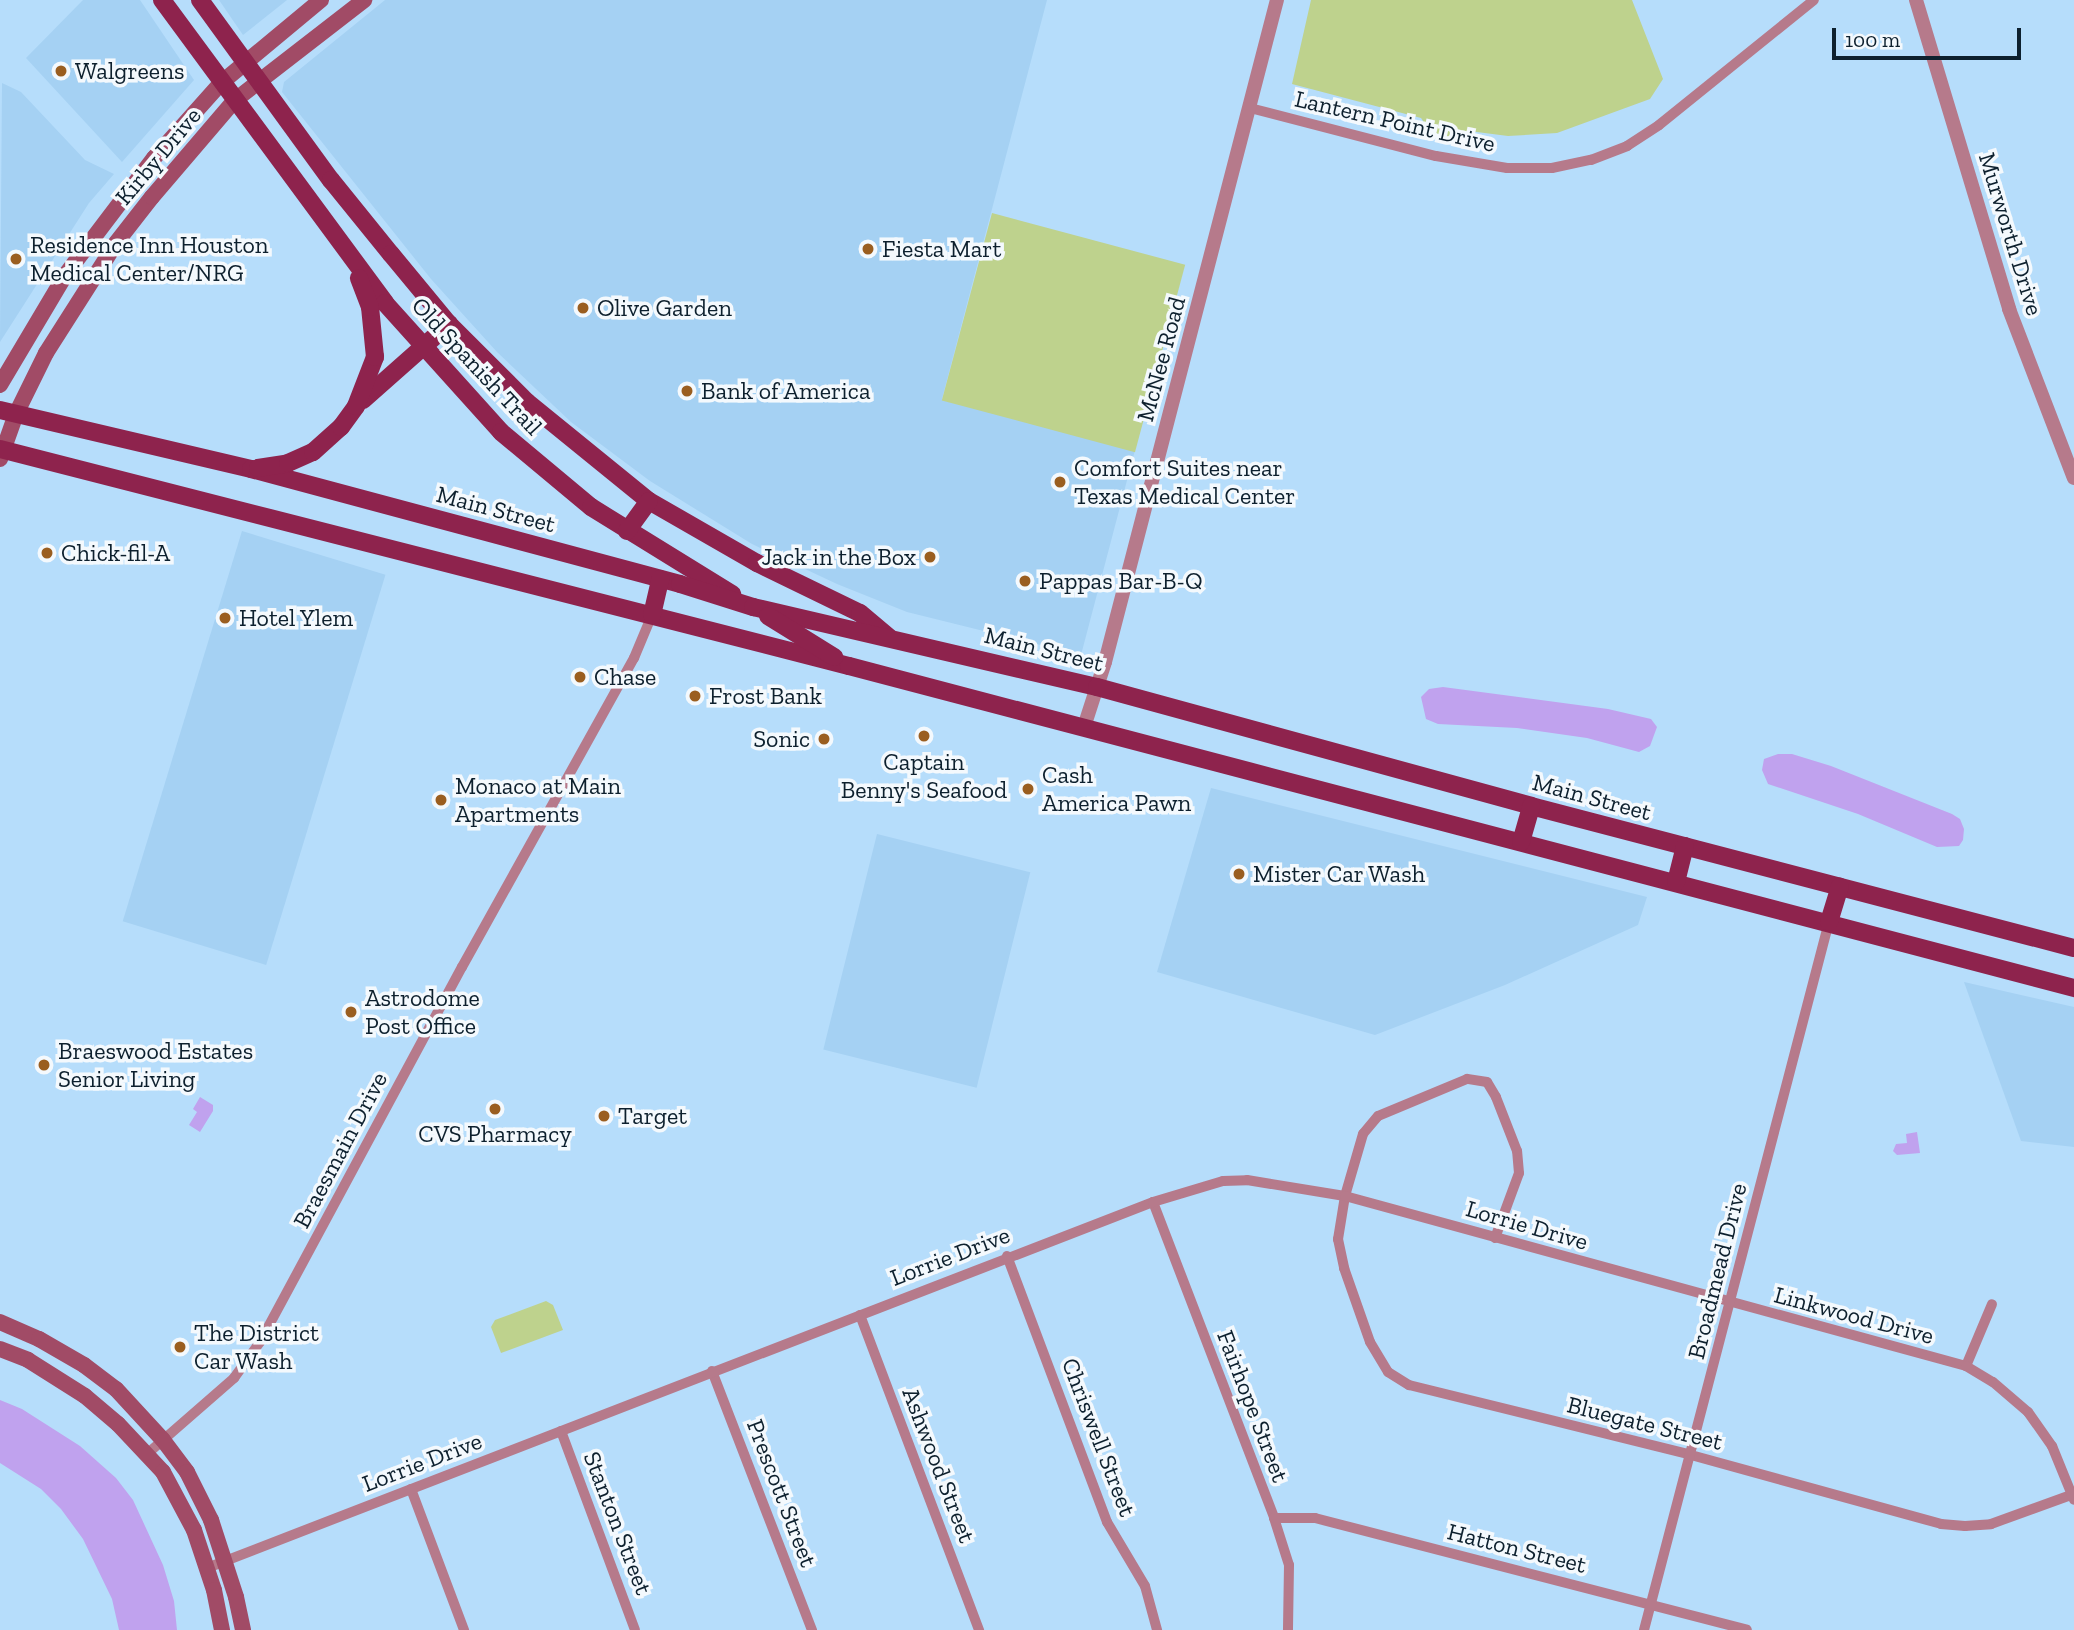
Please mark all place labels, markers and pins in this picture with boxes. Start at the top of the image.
place label: Walgreens [75,57,184,85]
marker: Walgreens [53,63,69,79]
place label: Residence Inn Houston Medical Center/NRG [30,231,269,287]
place label: Fiesta Mart [882,235,1001,263]
marker: Fiesta Mart [860,241,876,257]
marker: Residence Inn Houston Medical Center/NRG [8,251,24,267]
place label: Olive Garden [597,294,732,322]
marker: Olive Garden [575,300,591,316]
place label: Bank of America [701,377,871,405]
marker: Bank of America [679,383,695,399]
place label: Comfort Suites near Texas Medical Center [1074,454,1295,510]
marker: Comfort Suites near Texas Medical Center [1052,474,1068,490]
place label: Chick-fil-A [61,539,170,567]
place label: Jack in the Box [761,543,916,571]
marker: Chick-fil-A [39,545,55,561]
marker: Jack in the Box [922,549,938,565]
place label: Pappas Bar-B-Q [1039,567,1203,595]
marker: Pappas Bar-B-Q [1017,573,1033,589]
place label: Hotel Ylem [239,604,354,632]
marker: Hotel Ylem [217,610,233,626]
place label: Chase [594,663,656,691]
marker: Chase [572,669,588,685]
place label: Frost Bank [709,682,822,710]
marker: Frost Bank [687,688,703,704]
place label: Sonic [753,725,810,753]
marker: Captain Benny's Seafood [916,728,932,744]
marker: Sonic [816,731,832,747]
place label: Captain Benny's Seafood [841,748,1007,804]
place label: Cash America Pawn [1042,761,1191,817]
place label: Monaco at Main Apartments [455,772,621,828]
marker: Cash America Pawn [1020,781,1036,797]
marker: Monaco at Main Apartments [433,792,449,808]
place label: Mister Car Wash [1253,860,1427,888]
marker: Mister Car Wash [1231,866,1247,882]
place label: Astrodome Post Office [365,984,480,1040]
marker: Astrodome Post Office [343,1004,359,1020]
place label: Braeswood Estates Senior Living [58,1037,253,1093]
marker: Braeswood Estates Senior Living [36,1057,52,1073]
marker: CVS Pharmacy [487,1101,503,1117]
place label: Target [618,1102,687,1130]
marker: Target [596,1108,612,1124]
place label: CVS Pharmacy [418,1120,572,1148]
place label: The District Car Wash [194,1319,319,1375]
marker: The District Car Wash [172,1339,188,1355]

